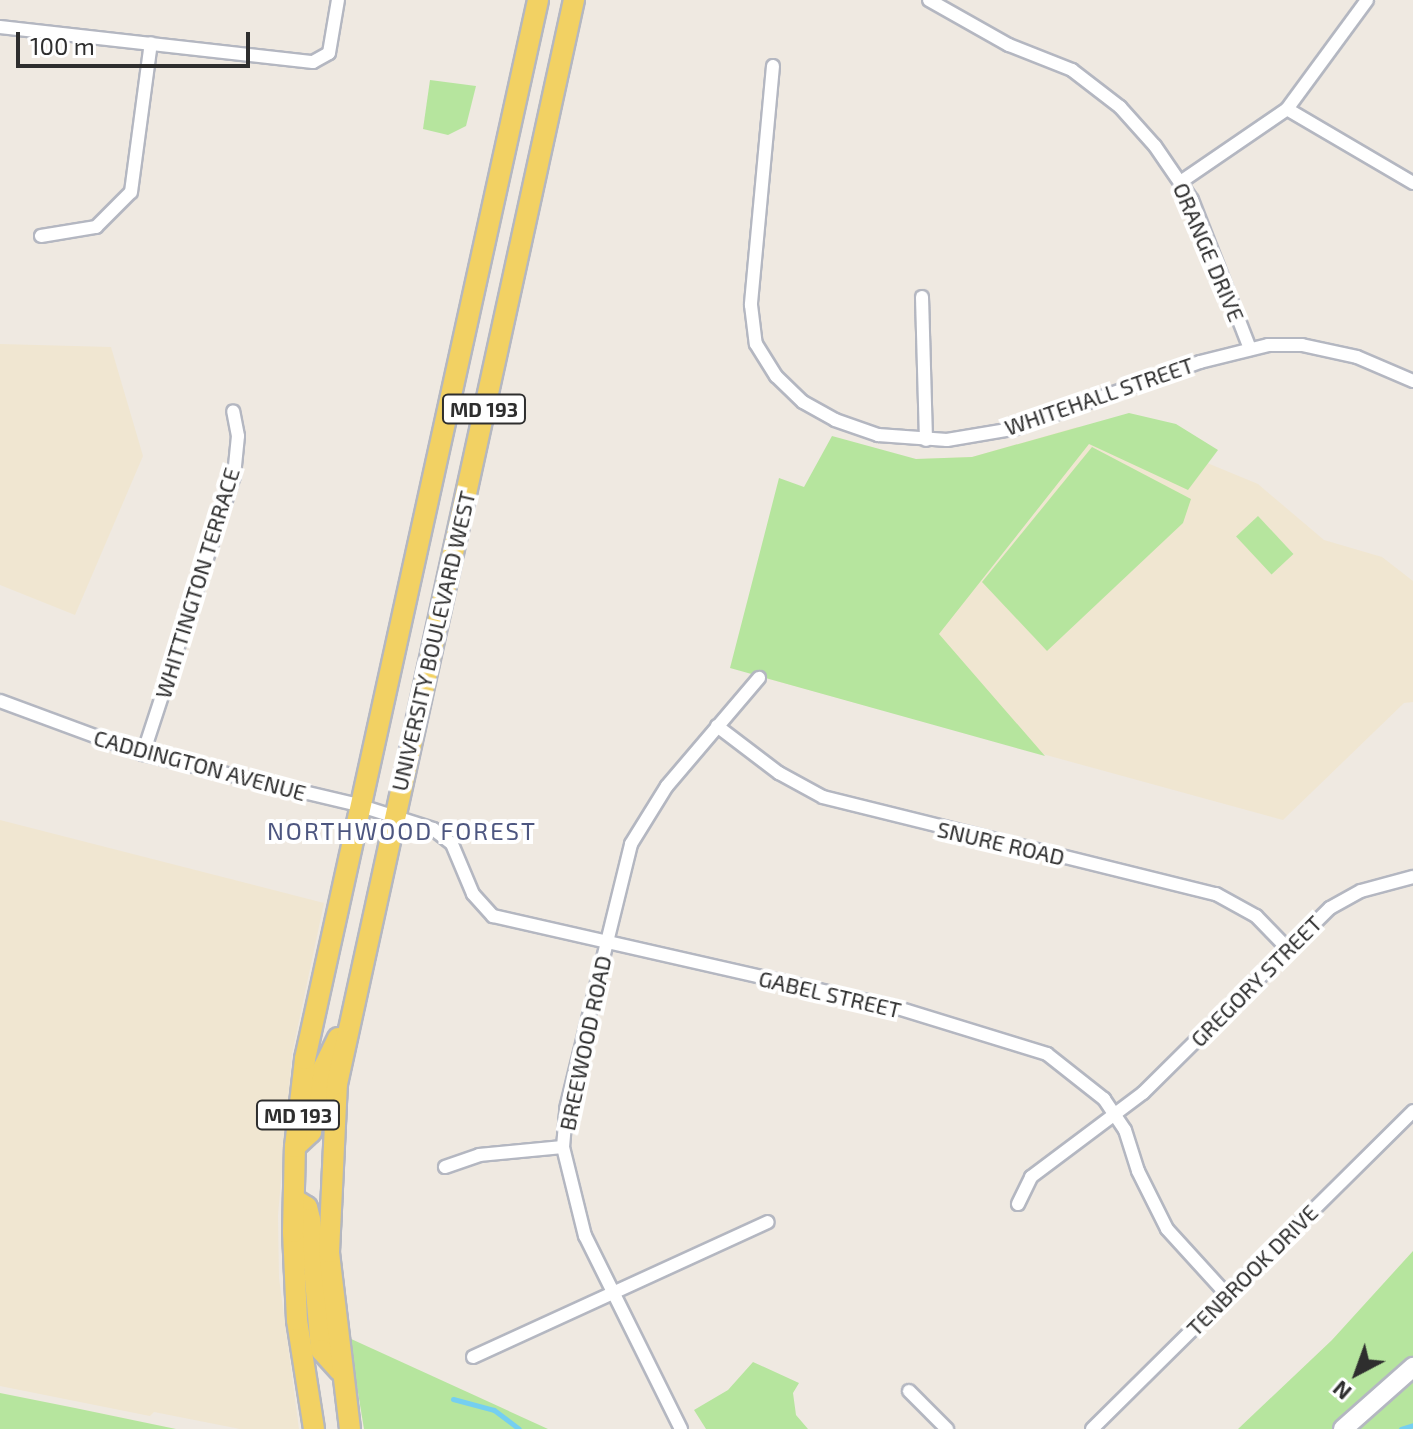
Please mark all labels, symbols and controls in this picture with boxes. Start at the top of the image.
scale bar [20,16,254,66]
text: 100 m [30,31,95,60]
street label: ORANGE DRIVE [1168,179,1250,325]
street label: WHITEHALL STREET [1001,351,1197,441]
road number: MD 193 [440,393,528,425]
street label: WHITTINGTON TERRACE [149,464,245,702]
street label: UNIVERSITY BOULEVARD WEST [386,488,480,794]
street label: CADDINGTON AVENUE [91,724,309,806]
street label: SNURE ROAD [935,816,1067,870]
district label: NORTHWOOD FOREST [267,817,537,845]
street label: GREGORY STREET [1185,910,1327,1052]
street label: BREEWOOD ROAD [554,953,616,1133]
street label: GABEL STREET [756,965,904,1023]
road number: MD 193 [254,1099,342,1131]
street label: TENBROOK DRIVE [1181,1199,1323,1341]
north arrow [1317,1333,1397,1413]
text: N [1327,1376,1356,1406]

